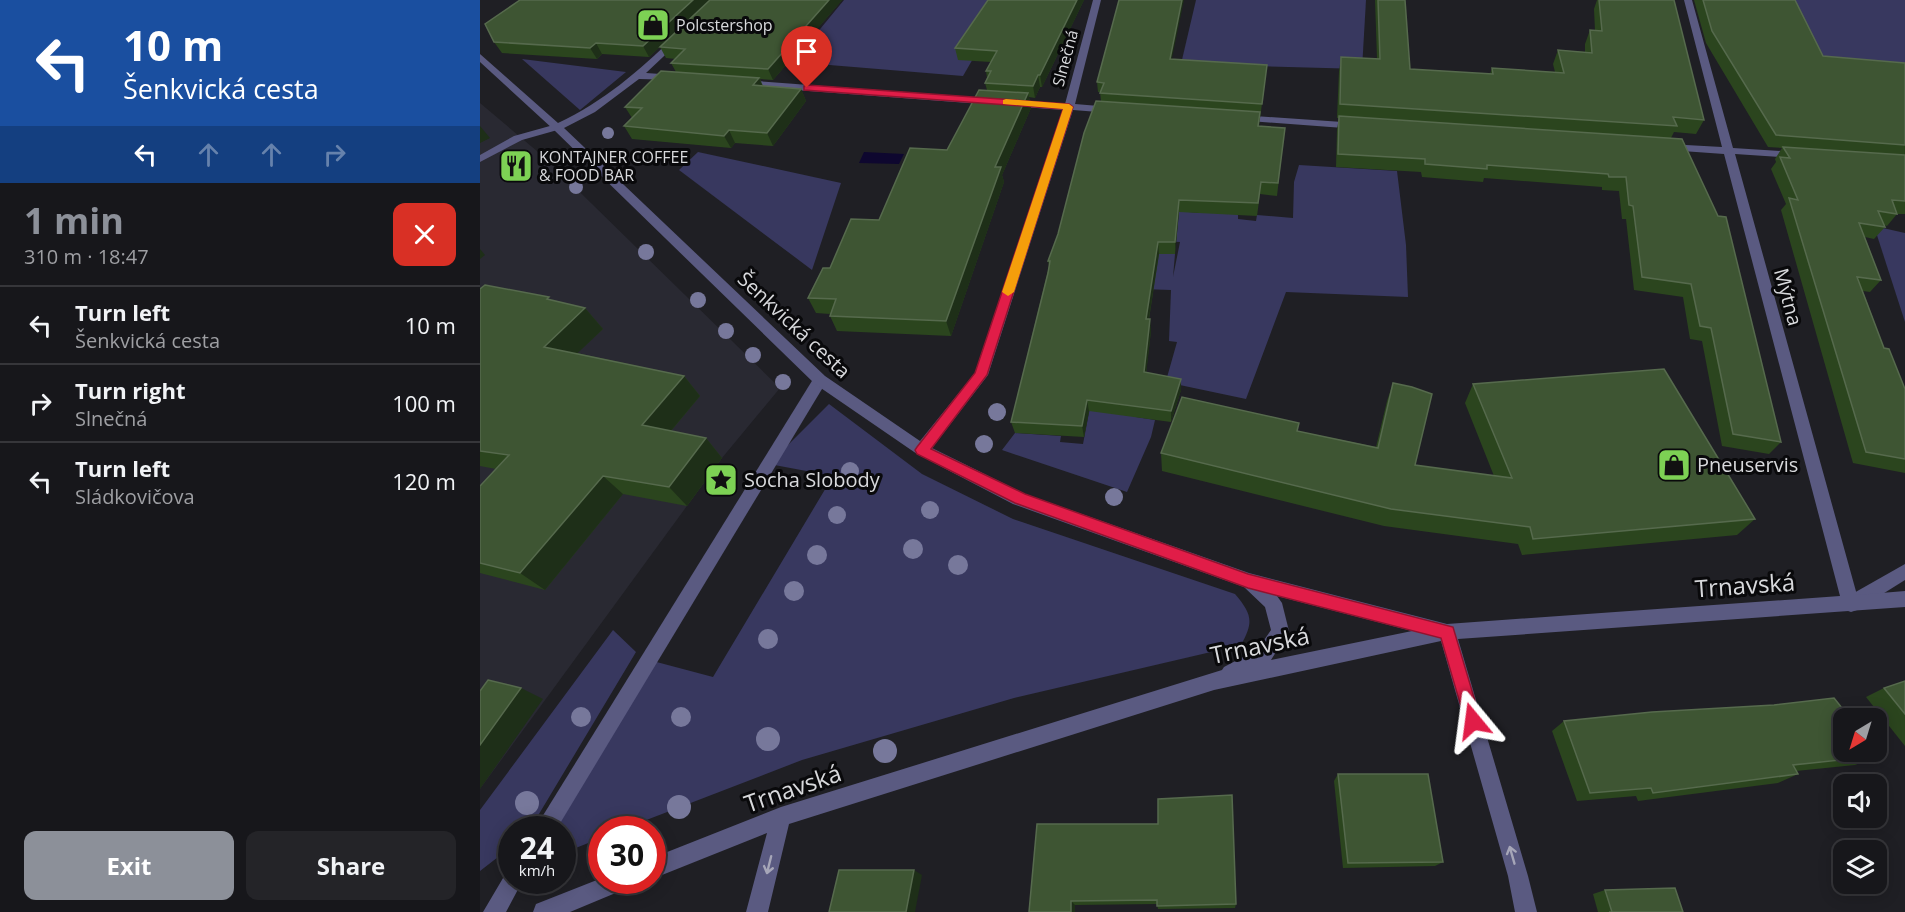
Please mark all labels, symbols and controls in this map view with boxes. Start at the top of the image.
shop icon: Polcstershop [635,7,671,43]
place label: Polcstershop [676,14,773,36]
text: 10 m [123,16,223,73]
icon: left [24,24,102,102]
pin [781,26,832,88]
street label: Slnečná [1047,27,1083,89]
icon: arrive [790,35,823,68]
text: Šenkvická cesta [123,70,319,107]
icon: left [129,138,162,171]
icon: ahead [192,138,225,171]
icon: ahead [255,138,288,171]
icon: right [318,138,351,171]
place label: KONTAJNER COFFEE & FOOD BAR [539,146,688,186]
restaurant icon: KONTAJNER COFFEE & FOOD BAR [498,148,534,184]
text: 1 min [24,196,124,245]
button: close [393,203,456,266]
text: 310 m · 18:47 [24,243,149,270]
street label: Šenkvická cesta [732,265,857,384]
street label: Mýtna [1768,265,1809,329]
text: Turn left [75,297,170,327]
icon: left [24,309,57,342]
text: 10 m [405,310,456,340]
text: Šenkvická cesta [75,327,220,354]
text: Turn right [75,375,186,405]
icon: right [24,387,57,420]
text: 100 m [392,388,456,418]
text: Slnečná [75,405,147,432]
shop icon: Pneuservis [1656,447,1692,483]
place label: Pneuservis [1697,451,1798,478]
text: Turn left [75,453,170,483]
place icon: Socha Slobody [703,462,739,498]
icon: left [24,465,57,498]
text: 120 m [392,466,456,496]
place label: Socha Slobody [744,466,881,493]
text: Sládkovičova [75,483,195,510]
street label: Trnavská [1694,565,1796,604]
street label: Trnavská [1207,618,1312,671]
position arrow [1441,689,1505,753]
north arrow [1833,708,1887,762]
map controls [1833,708,1887,894]
street label: Trnavská [740,756,845,820]
button: sound [1833,774,1887,828]
speed limit sign: 30 [588,816,666,894]
text: 24 [520,827,554,868]
button: Exit [24,831,234,900]
button: Share [246,831,456,900]
button: layers [1833,840,1887,894]
one-way arrow [1506,846,1517,865]
one-way arrow [763,855,775,874]
text: km/h [519,860,555,880]

